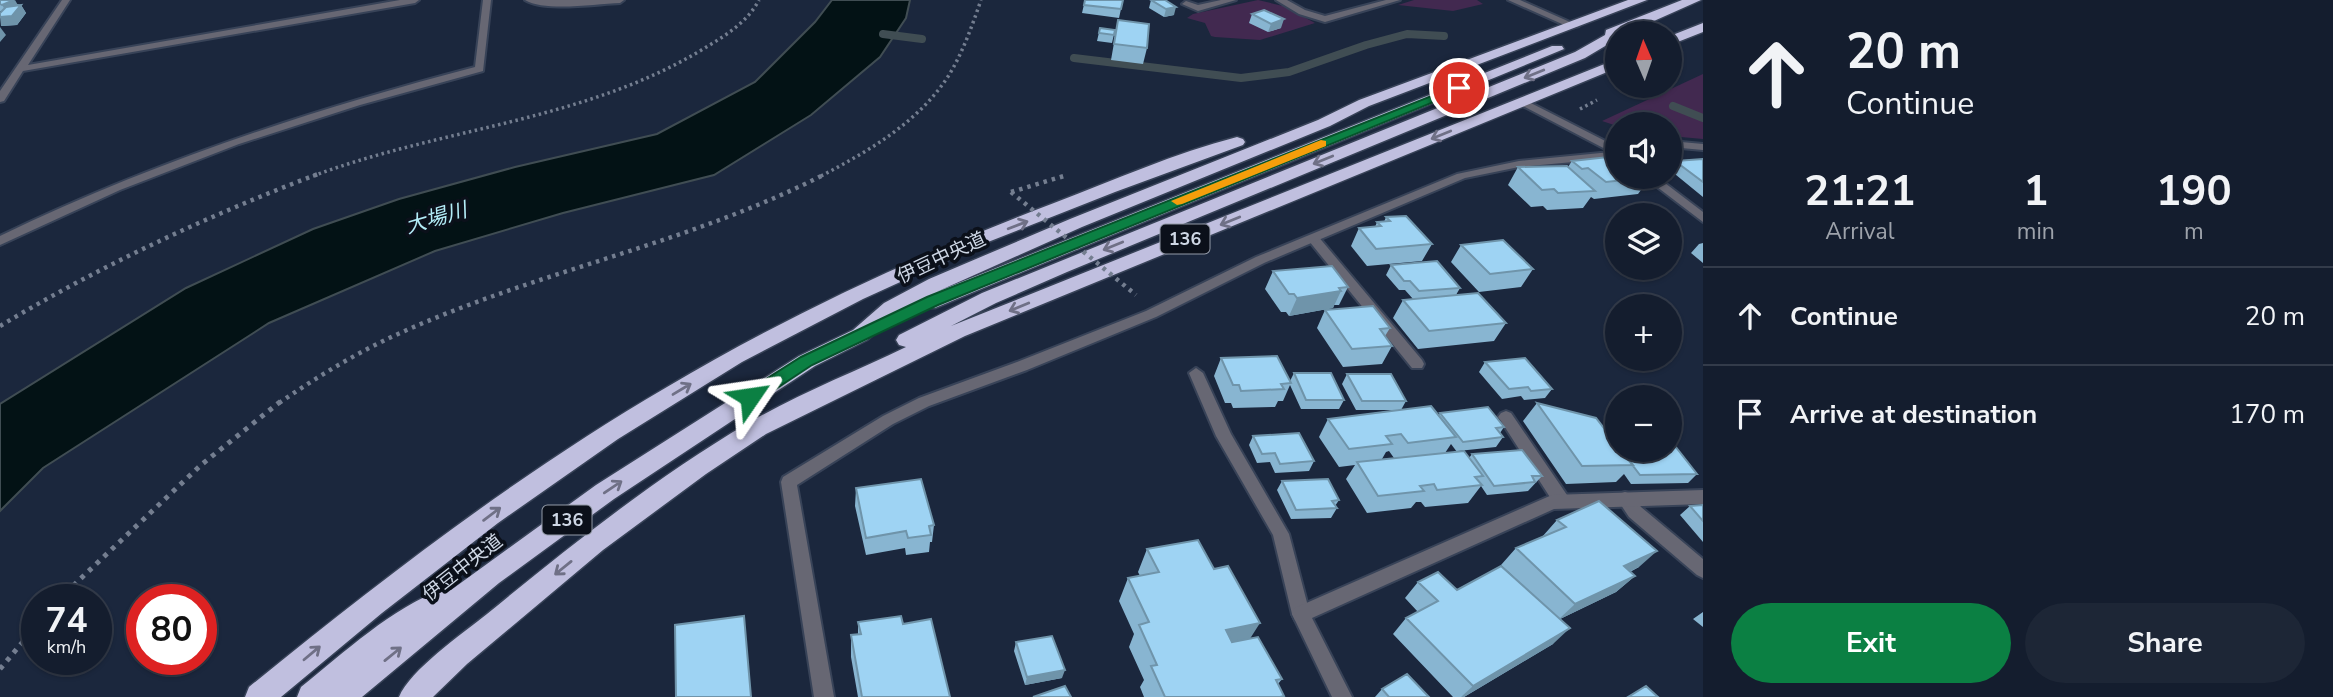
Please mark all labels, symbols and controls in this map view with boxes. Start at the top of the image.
text: 20 m [1846,18,1961,85]
north arrow [1605,21,1682,98]
map controls [1605,21,1682,462]
icon: ahead [1731,28,1822,119]
pin [1429,58,1489,118]
one-way arrow [1524,68,1545,81]
icon: arrive [1440,69,1478,107]
text: Continue [1846,82,1974,125]
button: sound [1605,112,1682,189]
one-way arrow [1430,130,1452,143]
one-way arrow [1313,155,1335,168]
text: 21:21 [1804,163,1915,220]
text: 1 [2023,163,2048,220]
text: 190 [2156,163,2232,220]
water label: 大場川 [402,195,472,240]
button: layers [1605,203,1682,280]
one-way arrow [1220,216,1241,229]
text: Arrival [1825,216,1894,247]
text: min [2017,216,2055,247]
text: m [2184,216,2204,247]
one-way arrow [1006,217,1028,230]
road number: 136 [1160,225,1210,254]
street label: 伊豆中央道 [893,226,990,290]
one-way arrow [1102,241,1124,254]
button: + [1605,294,1682,371]
icon: ahead [1731,297,1769,335]
text: Continue [1790,299,1898,334]
text: 20 m [2245,299,2305,334]
one-way arrow [1009,301,1030,314]
position arrow [713,360,787,434]
one-way arrow [671,382,691,396]
button: − [1605,385,1682,462]
icon: arrive [1731,395,1769,433]
text: Arrive at destination [1790,397,2037,432]
text: 170 m [2229,397,2305,432]
one-way arrow [603,479,622,494]
road number: 136 [542,506,592,534]
one-way arrow [482,507,501,522]
street label: 伊豆中央道 [417,528,508,607]
one-way arrow [555,560,573,575]
speed limit sign: 80 [126,584,217,675]
text: 74 [45,597,88,644]
button: Exit [1731,603,2011,683]
button: Share [2025,603,2305,683]
text: km/h [47,635,86,659]
one-way arrow [302,645,320,661]
one-way arrow [384,646,402,662]

